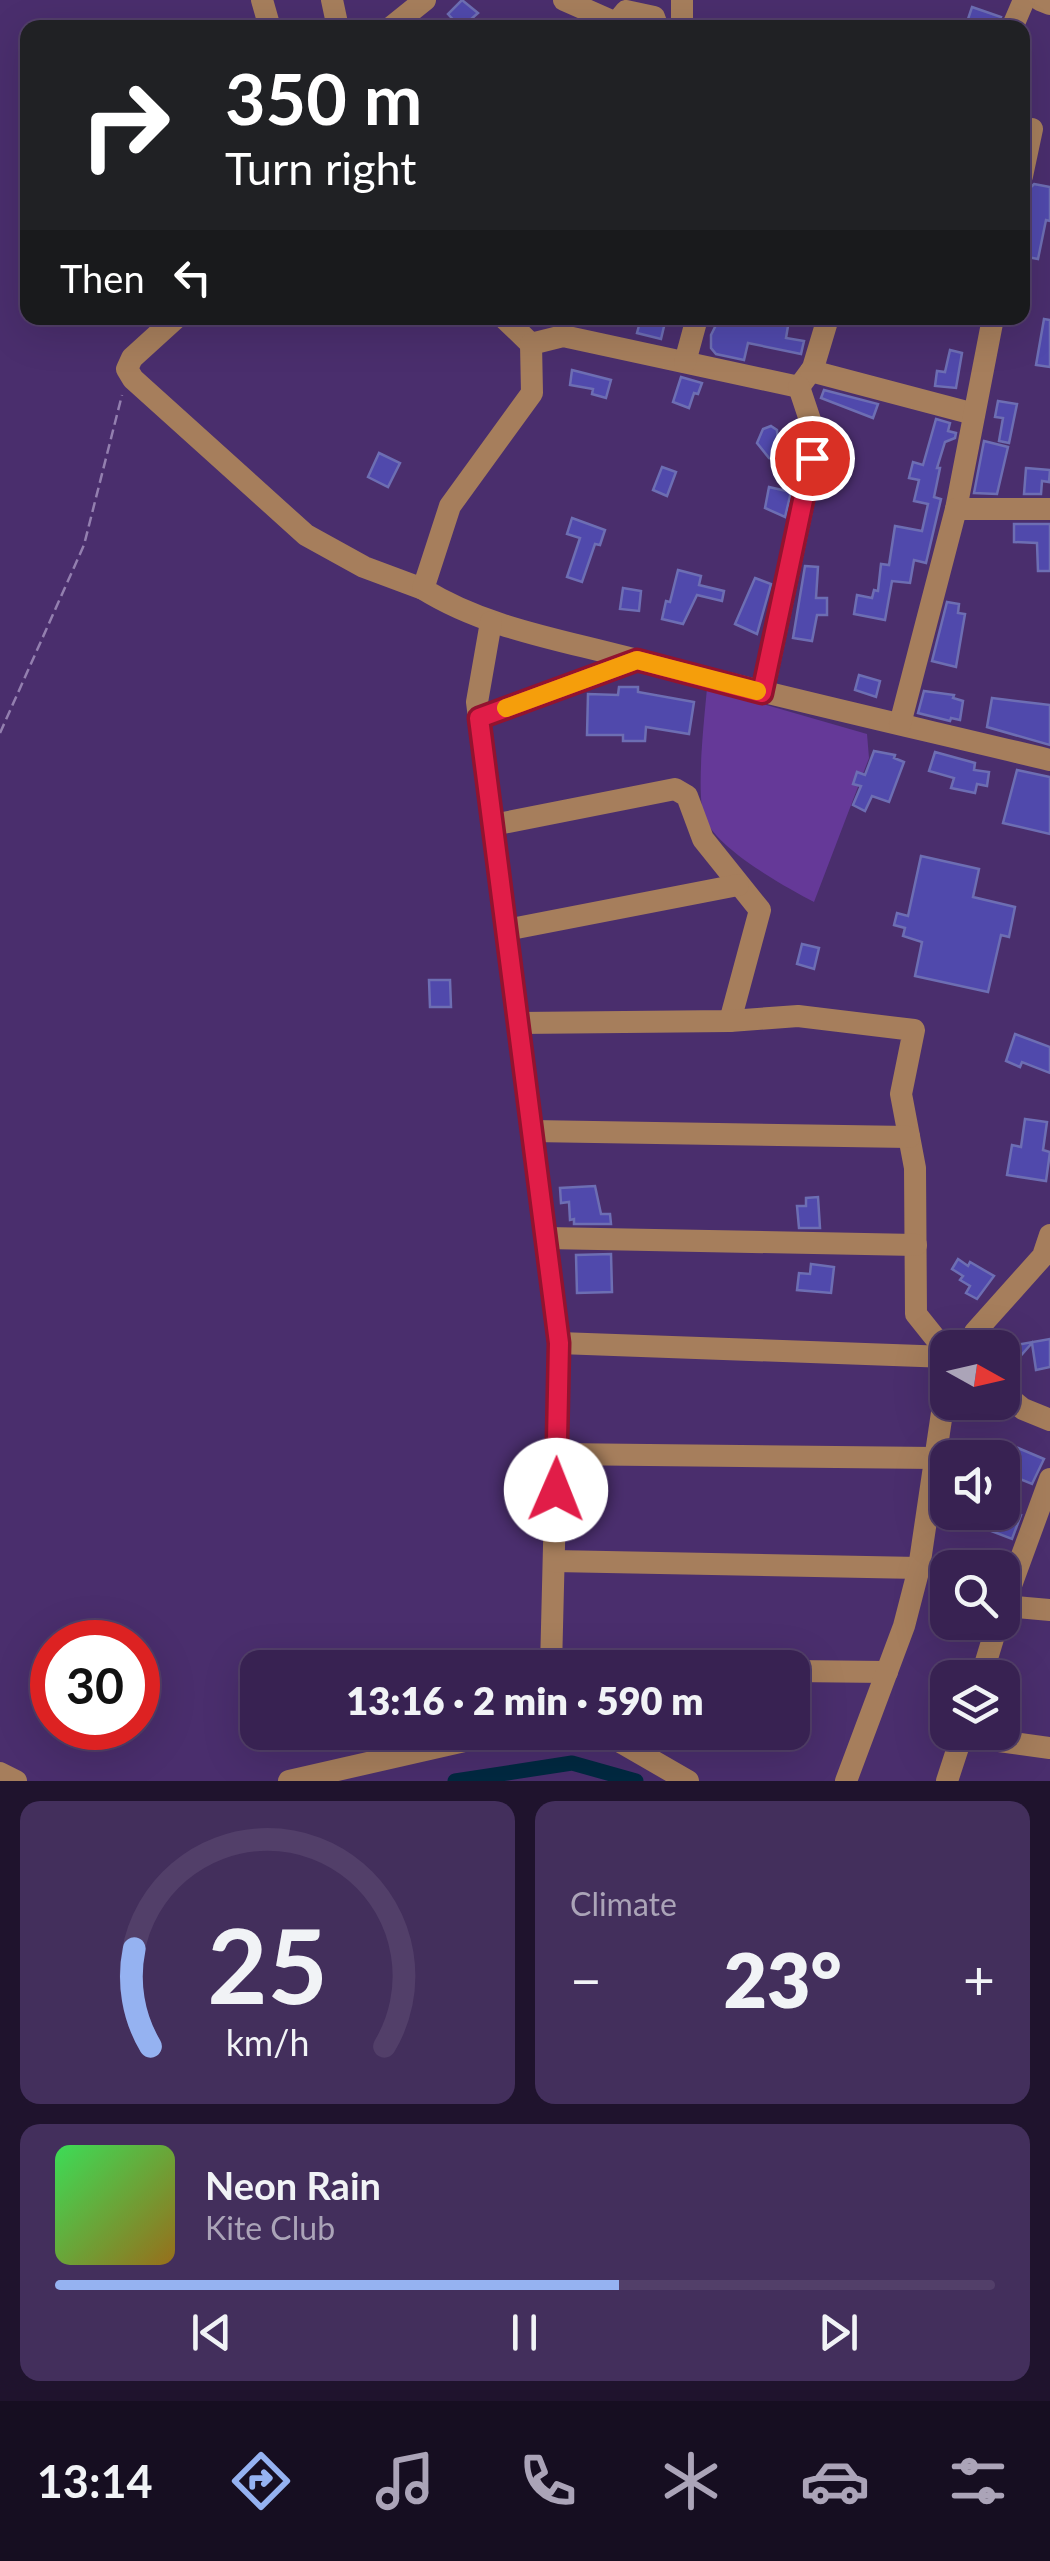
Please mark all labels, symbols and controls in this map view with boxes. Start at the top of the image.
text: 350 m [225,56,422,140]
icon: right [60,60,190,190]
text: Turn right [225,141,416,195]
icon: left [165,250,220,305]
text: Then [60,255,145,301]
pin [770,416,855,501]
icon: arrive [785,431,840,486]
north arrow [930,1330,1020,1420]
map controls [930,1330,1020,1750]
position arrow [504,1438,608,1542]
button: sound [930,1440,1020,1530]
button: search [930,1550,1020,1640]
speed limit sign: 30 [30,1620,160,1750]
button: layers [930,1660,1020,1750]
text: 13:16 · 2 min · 590 m [346,1677,704,1723]
text: Climate [570,1884,677,1923]
text: 25 [207,1901,328,2026]
text: 23° [723,1934,842,2024]
text: − [570,1946,602,2012]
text: + [963,1946,995,2012]
text: km/h [226,2021,309,2064]
text: Neon Rain [205,2162,381,2208]
text: Kite Club [205,2208,335,2247]
icon: previous [184,2305,239,2360]
icon: pause [497,2305,552,2360]
icon: next [811,2305,866,2360]
icon: directions [226,2446,296,2516]
icon: music [370,2446,440,2516]
icon: phone [513,2446,583,2516]
icon: climate [656,2446,726,2516]
icon: car [800,2446,870,2516]
icon: filters [943,2446,1013,2516]
text: 13:14 [37,2454,153,2508]

